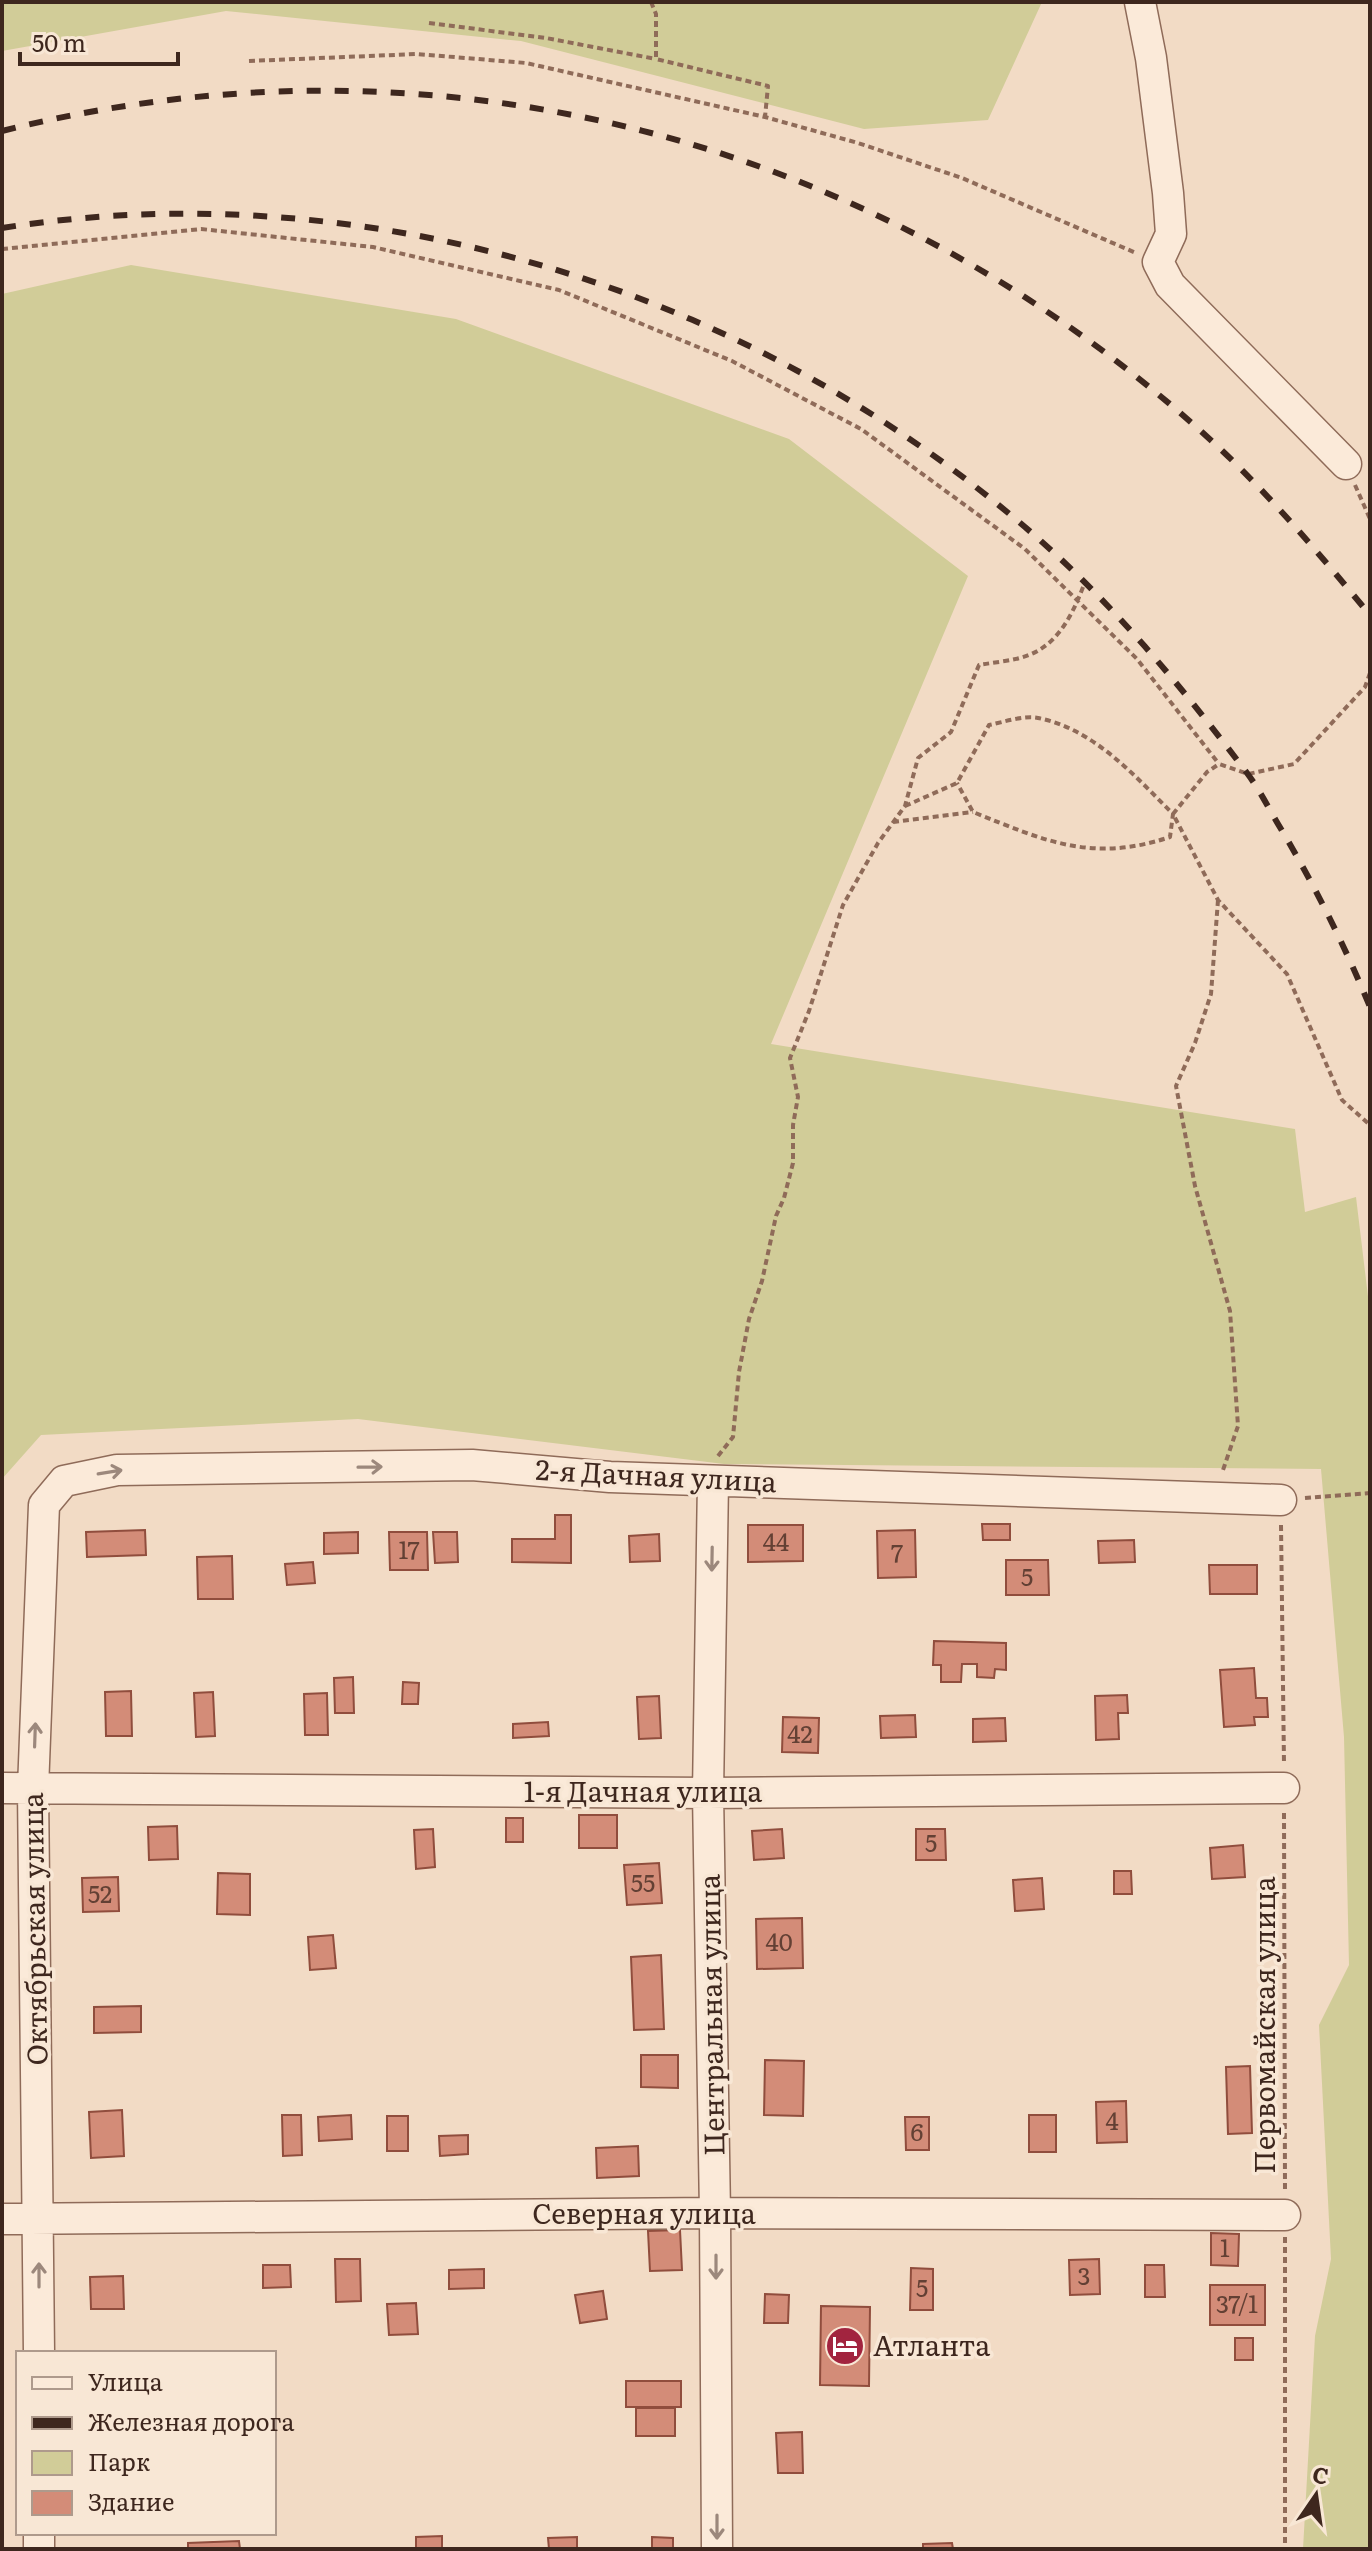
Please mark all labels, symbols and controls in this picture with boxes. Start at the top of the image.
scale bar [20,16,178,66]
text: 50 m [32,24,86,59]
street label: 2-я Дачная улица [534,1447,778,1501]
one-way arrow [356,1459,383,1475]
one-way arrow [97,1464,122,1479]
house number: 44 [763,1523,789,1558]
house number: 17 [398,1531,420,1566]
house number: 7 [891,1534,903,1569]
one-way arrow [704,1545,720,1572]
house number: 5 [1021,1558,1033,1593]
house number: 42 [787,1715,813,1750]
one-way arrow [28,1722,43,1749]
street label: 1-я Дачная улица [524,1769,762,1811]
street label: Октябрьская улица [10,1792,56,2066]
house number: 5 [925,1824,937,1859]
house number: 55 [631,1864,655,1899]
street label: Центральная улица [687,1874,733,2156]
house number: 52 [88,1875,112,1910]
street label: Первомайская улица [1242,1876,1284,2174]
house number: 40 [765,1923,793,1958]
house number: 4 [1105,2102,1119,2137]
house number: 6 [911,2113,924,2148]
street label: Северная улица [532,2191,756,2233]
house number: 1 [1220,2229,1230,2264]
one-way arrow [708,2253,724,2280]
house number: 3 [1077,2257,1091,2292]
one-way arrow [31,2262,47,2289]
house number: 5 [916,2269,928,2304]
house number: 37/1 [1216,2285,1258,2320]
place label: Атланта [873,2323,990,2365]
hotel icon: Атланта [824,2325,866,2367]
legend [16,2351,276,2535]
text: Улица [88,2363,163,2398]
text: Железная дорога [88,2403,294,2438]
text: Парк [88,2443,150,2478]
north arrow [1276,2455,1356,2535]
text: С [1310,2456,1332,2492]
text: Здание [88,2483,174,2518]
one-way arrow [709,2513,725,2540]

